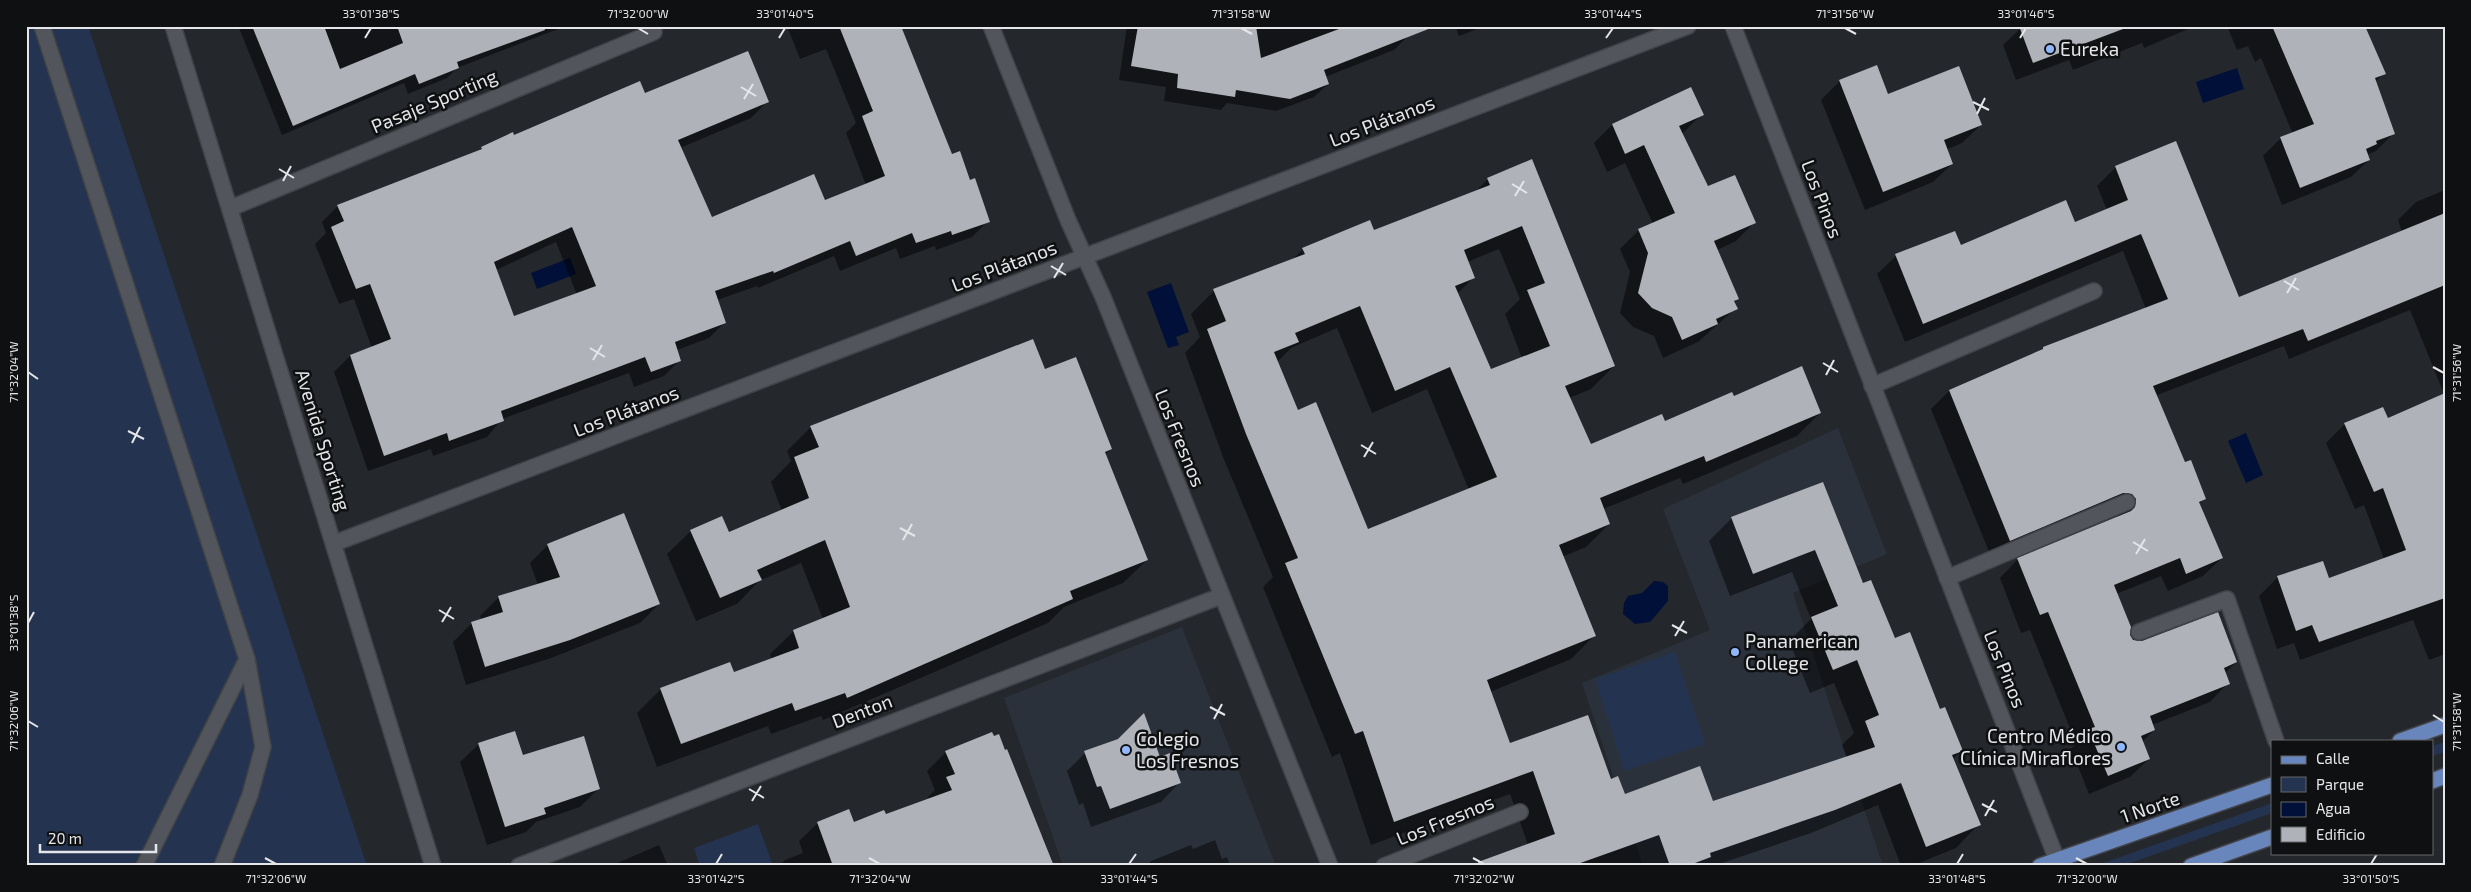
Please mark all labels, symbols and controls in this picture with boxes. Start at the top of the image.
text: 33°01'38"S [342,6,400,20]
text: 71°32'00"W [607,6,669,20]
text: 33°01'40"S [756,6,814,20]
text: 71°31'58"W [1212,6,1270,20]
text: 33°01'44"S [1584,6,1642,20]
text: 71°31'56"W [1816,6,1874,20]
text: 33°01'46"S [1997,6,2055,20]
place label: Eureka [2060,37,2119,60]
marker: Eureka [2044,43,2056,55]
street label: Pasaje Sporting [367,64,501,137]
street label: Los Plátanos [1326,90,1438,151]
street label: Los Pinos [1797,157,1848,241]
street label: Los Plátanos [948,235,1060,296]
text: 71°32'04"W [6,341,20,403]
text: 71°31'56"W [2449,344,2463,402]
street label: Avenida Sporting [291,366,356,514]
street label: Los Plátanos [570,380,682,441]
street label: Los Fresnos [1150,386,1210,490]
text: 33°01'38"S [6,594,20,652]
street label: Los Pinos [1979,627,2031,711]
place label: Panamerican College [1745,629,1858,674]
marker: Panamerican College [1729,646,1741,658]
street label: Denton [828,689,895,733]
text: 71°32'06"W [6,691,20,751]
text: 71°31'58"W [2449,693,2463,751]
place label: Centro Médico Clínica Miraflores [1960,724,2111,769]
place label: Colegio Los Fresnos [1136,727,1239,772]
legend [2271,740,2434,854]
marker: Centro Médico Clínica Miraflores [2115,741,2127,753]
marker: Colegio Los Fresnos [1120,744,1132,756]
text: Calle [2316,749,2350,767]
text: Parque [2316,775,2364,793]
street label: 1 Norte [2117,786,2182,827]
street label: Los Fresnos [1393,790,1497,850]
text: Agua [2316,799,2351,817]
scale bar [40,822,156,854]
text: Edificio [2316,825,2365,843]
text: 20 m [48,829,82,847]
text: 71°32'06"W [246,871,306,885]
text: 33°01'42"S [687,871,745,885]
text: 71°32'04"W [849,871,911,885]
text: 33°01'44"S [1100,871,1158,885]
text: 71°32'02"W [1454,871,1514,885]
text: 33°01'48"S [1928,871,1986,885]
text: 71°32'00"W [2056,871,2118,885]
text: 33°01'50"S [2343,871,2400,885]

